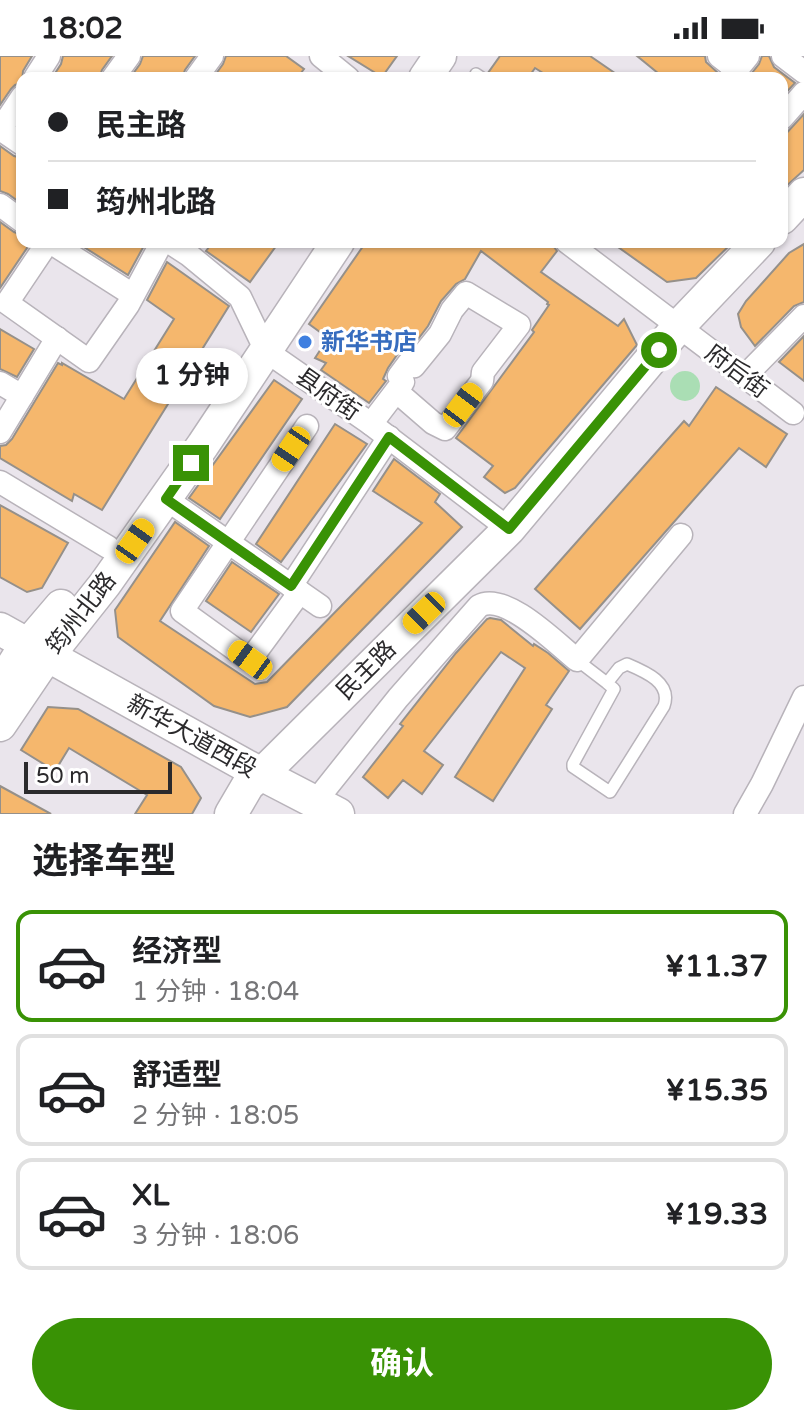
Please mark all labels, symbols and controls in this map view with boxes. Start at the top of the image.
text: 18:02 [40,10,123,47]
text: 民主路 [96,107,186,144]
text: 筠州北路 [96,184,216,221]
place label: 新华书店 [321,328,417,357]
route start [641,332,677,368]
marker: 新华书店 [296,333,314,351]
street label: 府后街 [699,338,774,405]
callout: 1 分钟 [135,347,247,403]
text: 1 分钟 [154,360,230,391]
street label: 县府街 [290,362,366,427]
car [439,379,487,431]
car [268,422,314,476]
route end [173,445,209,481]
car [111,514,159,568]
street label: 筠州北路 [40,567,122,660]
car [398,588,450,638]
street label: 民主路 [331,635,402,706]
car [224,636,276,684]
street label: 新华大道西段 [122,689,262,784]
scale bar [24,758,172,794]
text: 50 m [36,763,90,789]
text: 选择车型 [32,840,176,883]
icon: car [36,930,108,1002]
text: 经济型 [132,933,222,970]
text: ¥11.37 [665,948,768,985]
text: 1 分钟 · 18:04 [132,976,299,1007]
icon: car [36,1054,108,1126]
text: 舒适型 [132,1057,222,1094]
text: ¥15.35 [665,1072,768,1109]
text: 2 分钟 · 18:05 [132,1100,299,1131]
text: XL [132,1177,169,1214]
icon: car [36,1178,108,1250]
text: ¥19.33 [665,1196,768,1233]
text: 3 分钟 · 18:06 [132,1220,299,1251]
button: 确认 [32,1318,772,1410]

